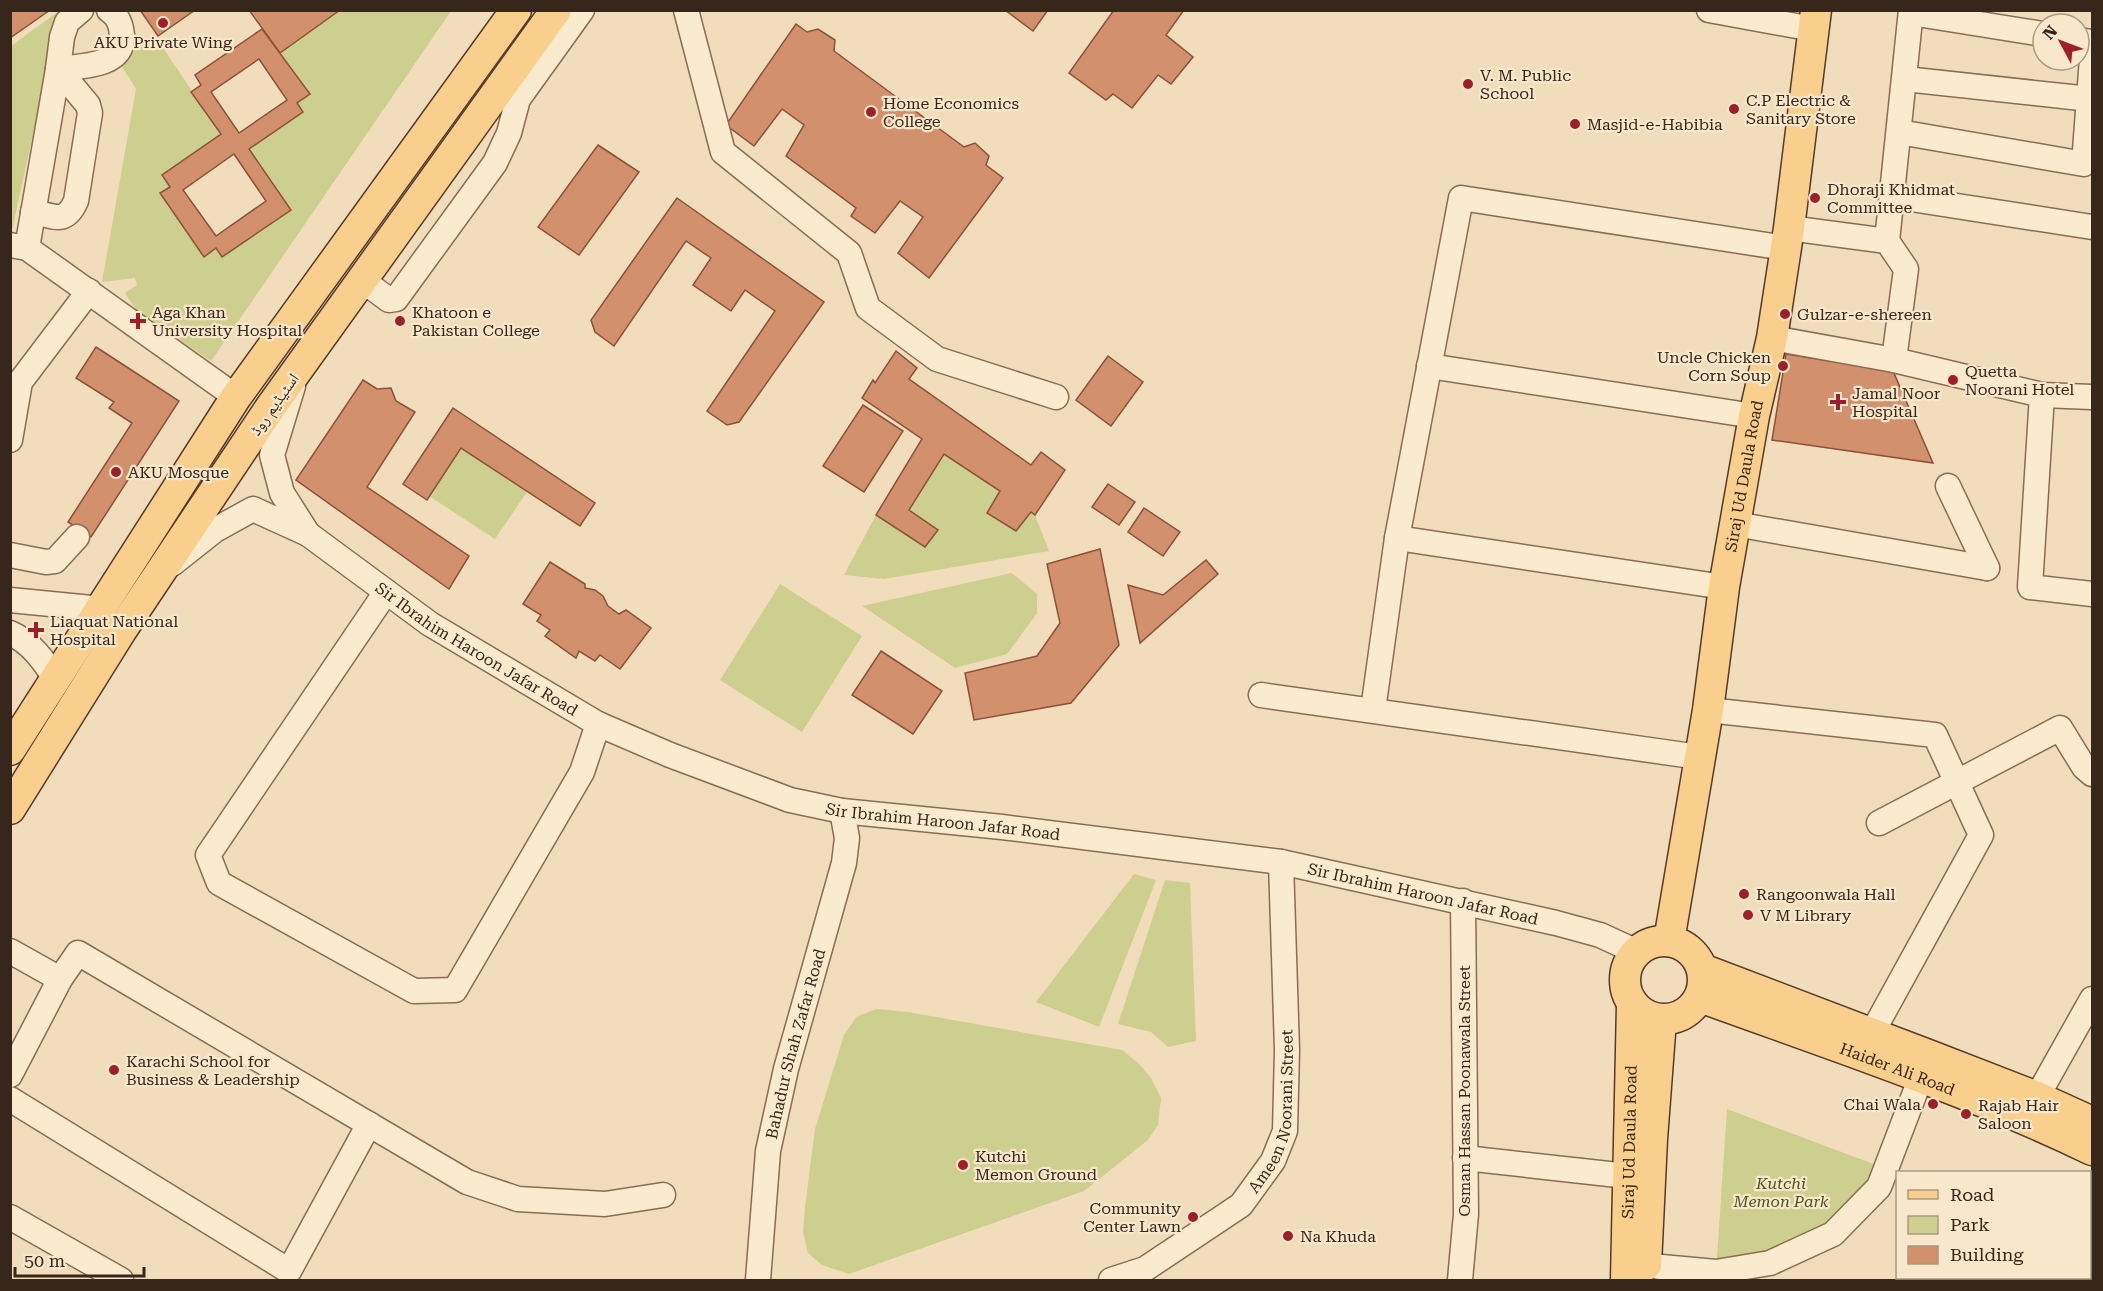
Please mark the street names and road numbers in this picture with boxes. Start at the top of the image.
street label: اسٹیڈیم روڈ [246,369,304,440]
street label: Siraj Ud Daula Road [1721,398,1767,553]
street label: Sir Ibrahim Haroon Jafar Road [372,578,581,720]
street label: Sir Ibrahim Haroon Jafar Road [824,799,1061,844]
street label: Sir Ibrahim Haroon Jafar Road [1306,859,1540,929]
street label: Bahadur Shah Zafar Road [762,947,829,1141]
street label: Osman Hassan Poonawala Street [1455,965,1474,1217]
street label: Ameen Noorani Street [1244,1029,1297,1197]
street label: Haider Ali Road [1837,1039,1958,1099]
street label: Siraj Ud Daula Road [1618,1065,1641,1219]

